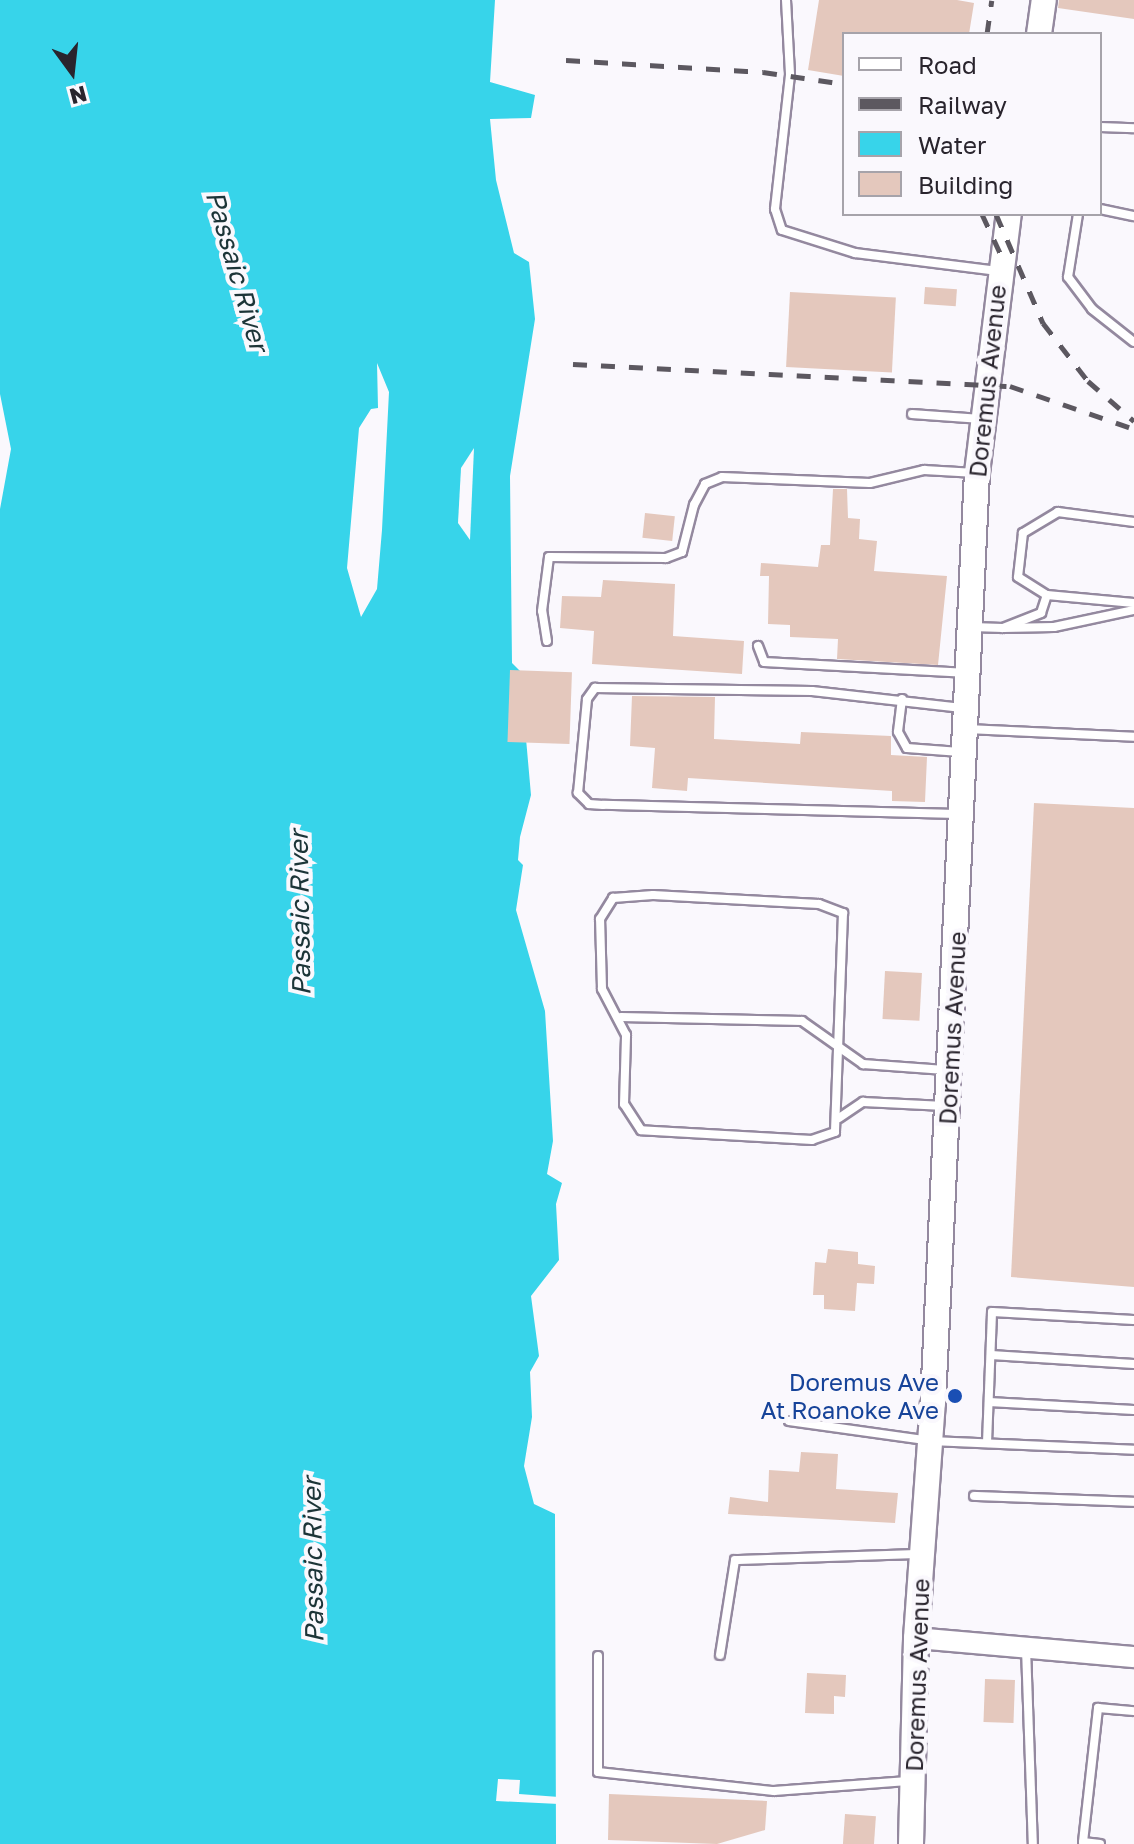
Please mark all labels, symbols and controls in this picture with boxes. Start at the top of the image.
north arrow [32,32,112,112]
legend [842,32,1102,216]
text: Road [918,50,977,79]
text: N [67,80,90,111]
text: Railway [918,90,1007,119]
text: Water [918,130,986,159]
text: Building [918,170,1013,199]
water label: Passaic River [199,187,275,355]
street label: Doremus Avenue [963,283,1011,479]
water label: Passaic River [283,830,317,996]
street label: Doremus Avenue [933,931,971,1125]
place label: Doremus Ave At Roanoke Ave [761,1368,939,1424]
marker: Doremus Ave At Roanoke Ave [946,1387,964,1405]
water label: Passaic River [296,1477,330,1643]
street label: Doremus Avenue [899,1578,935,1772]

